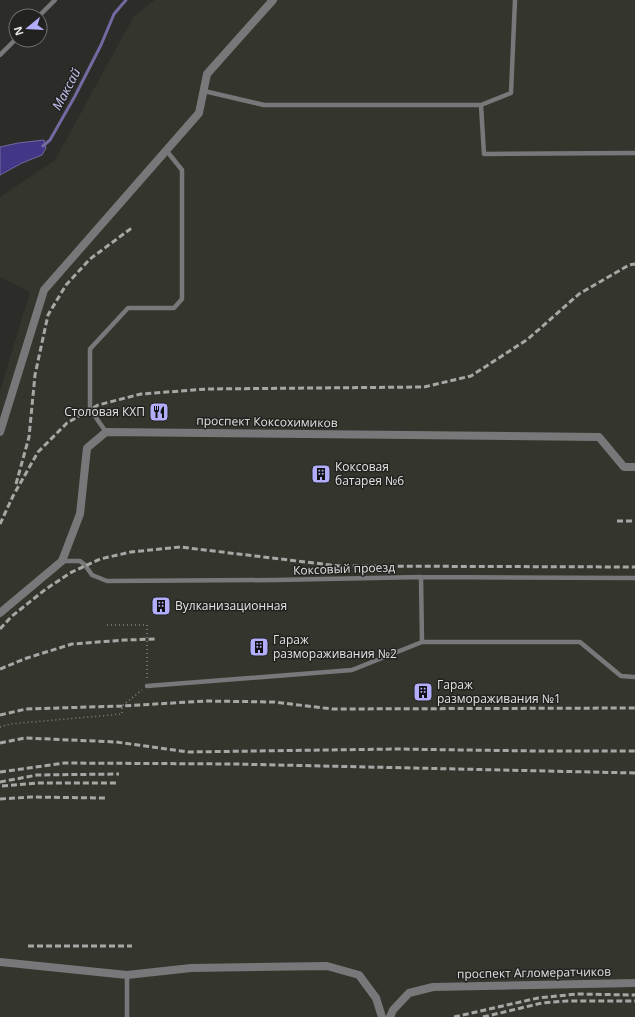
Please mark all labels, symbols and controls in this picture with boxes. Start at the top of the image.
north arrow [8,8,48,48]
text: N [9,25,27,38]
water label: Максай [47,64,85,113]
restaurant icon: Столовая КХП [148,401,170,423]
place label: Столовая КХП [64,403,145,420]
street label: проспект Коксохимиков [196,412,338,431]
place label: Коксовая батарея №6 [335,458,404,489]
building icon: Коксовая батарея №6 [310,463,332,485]
street label: Коксовый проезд [293,558,395,579]
building icon: Вулканизационная [150,595,172,617]
place label: Вулканизационная [175,597,287,614]
place label: Гараж размораживания №2 [273,631,397,662]
building icon: Гараж размораживания №2 [248,636,270,658]
place label: Гараж размораживания №1 [437,676,561,707]
building icon: Гараж размораживания №1 [412,681,434,703]
street label: проспект Агломератчиков [457,963,611,982]

